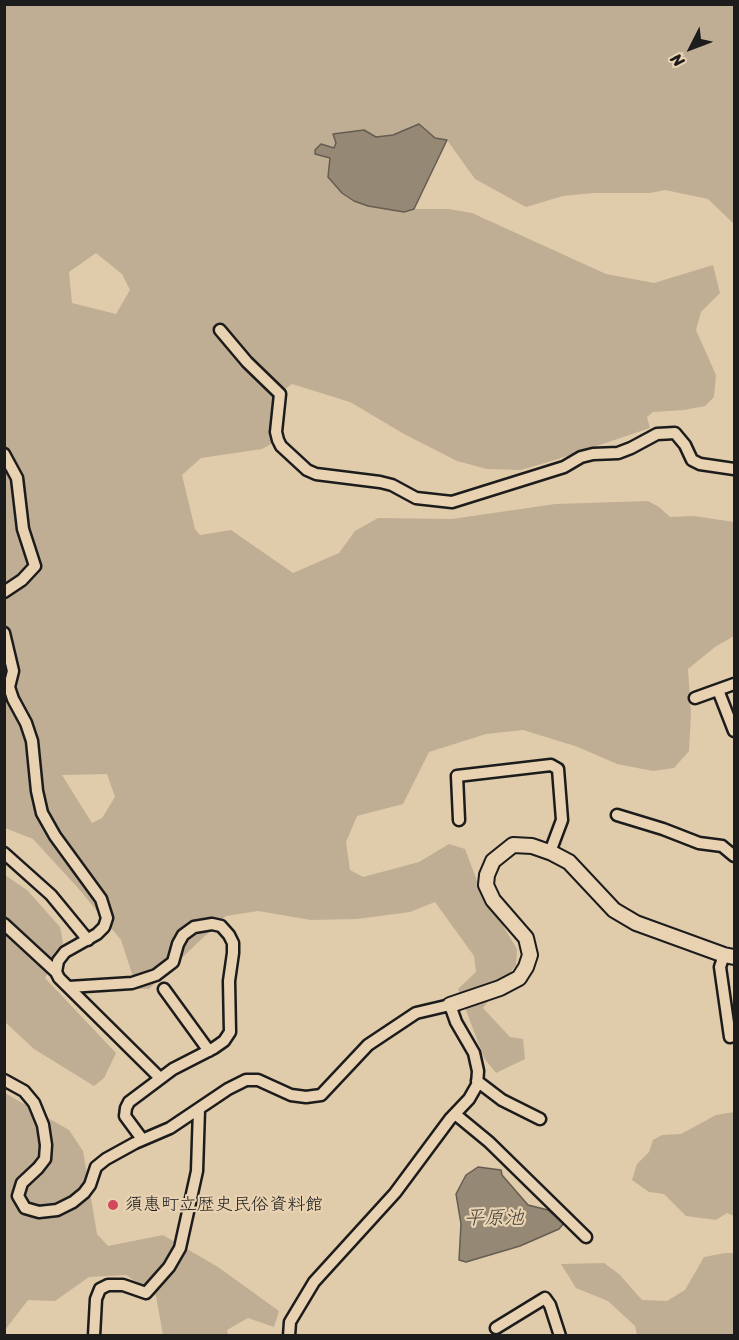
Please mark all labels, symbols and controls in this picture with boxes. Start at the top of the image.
north arrow [661,18,721,78]
text: N [663,47,692,74]
place label: 須惠町立歴史民俗資料館 [125,1194,323,1216]
marker: 須惠町立歴史民俗資料館 [106,1198,120,1212]
water label: 平原池 [464,1207,524,1231]

